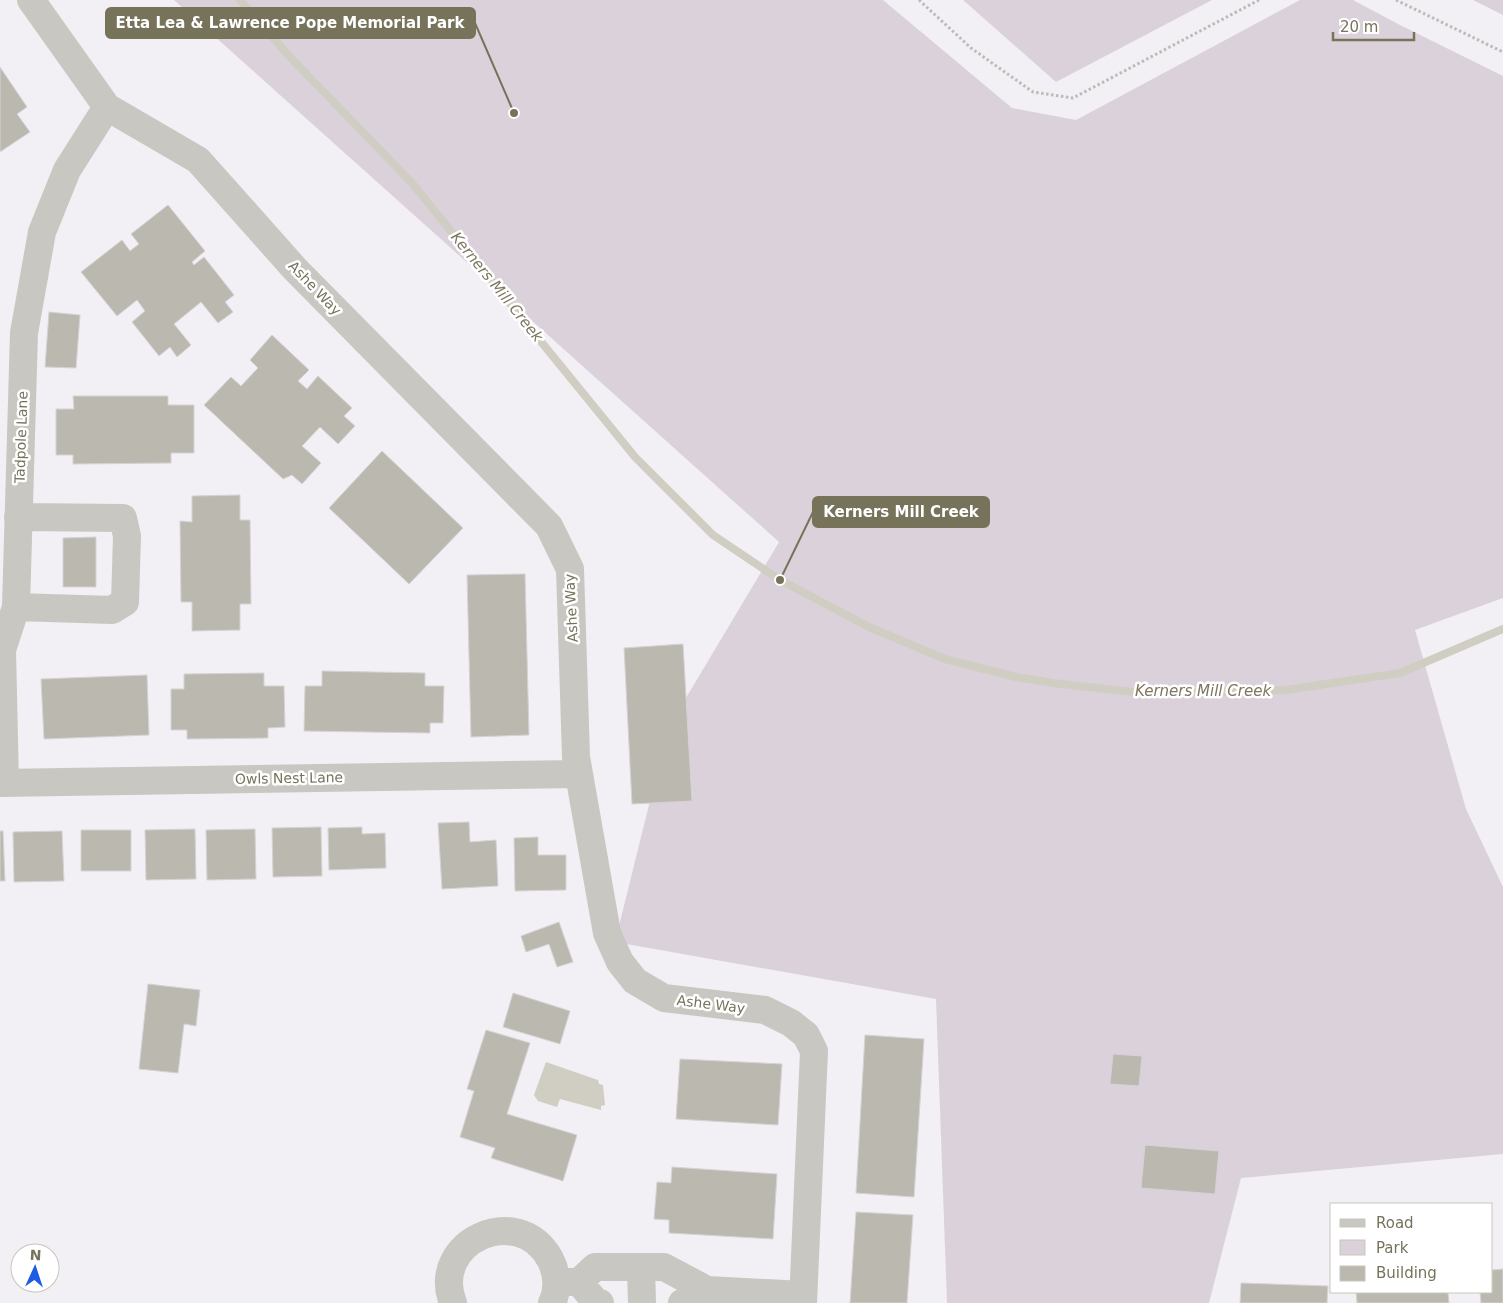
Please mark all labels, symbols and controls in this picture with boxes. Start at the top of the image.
callout: Etta Lea & Lawrence Pope Memorial Park [106,8,475,38]
scale bar [1333,10,1414,42]
text: Etta Lea & Lawrence Pope Memorial Park [116,14,466,32]
text: 20 m [1340,18,1378,36]
water label: Kerners Mill Creek [447,228,548,347]
street label: Ashe Way [285,258,345,318]
street label: Tadpole Lane [11,391,31,484]
callout: Kerners Mill Creek [813,497,989,527]
text: Kerners Mill Creek [823,503,980,521]
street label: Ashe Way [561,573,581,643]
water label: Kerners Mill Creek [1135,682,1272,700]
street label: Owls Nest Lane [235,769,343,787]
street label: Ashe Way [676,992,746,1016]
legend [1330,1203,1493,1293]
text: Road [1376,1214,1414,1232]
text: Park [1376,1239,1409,1257]
north arrow [10,1243,60,1293]
text: N [29,1247,42,1263]
text: Building [1376,1264,1437,1282]

